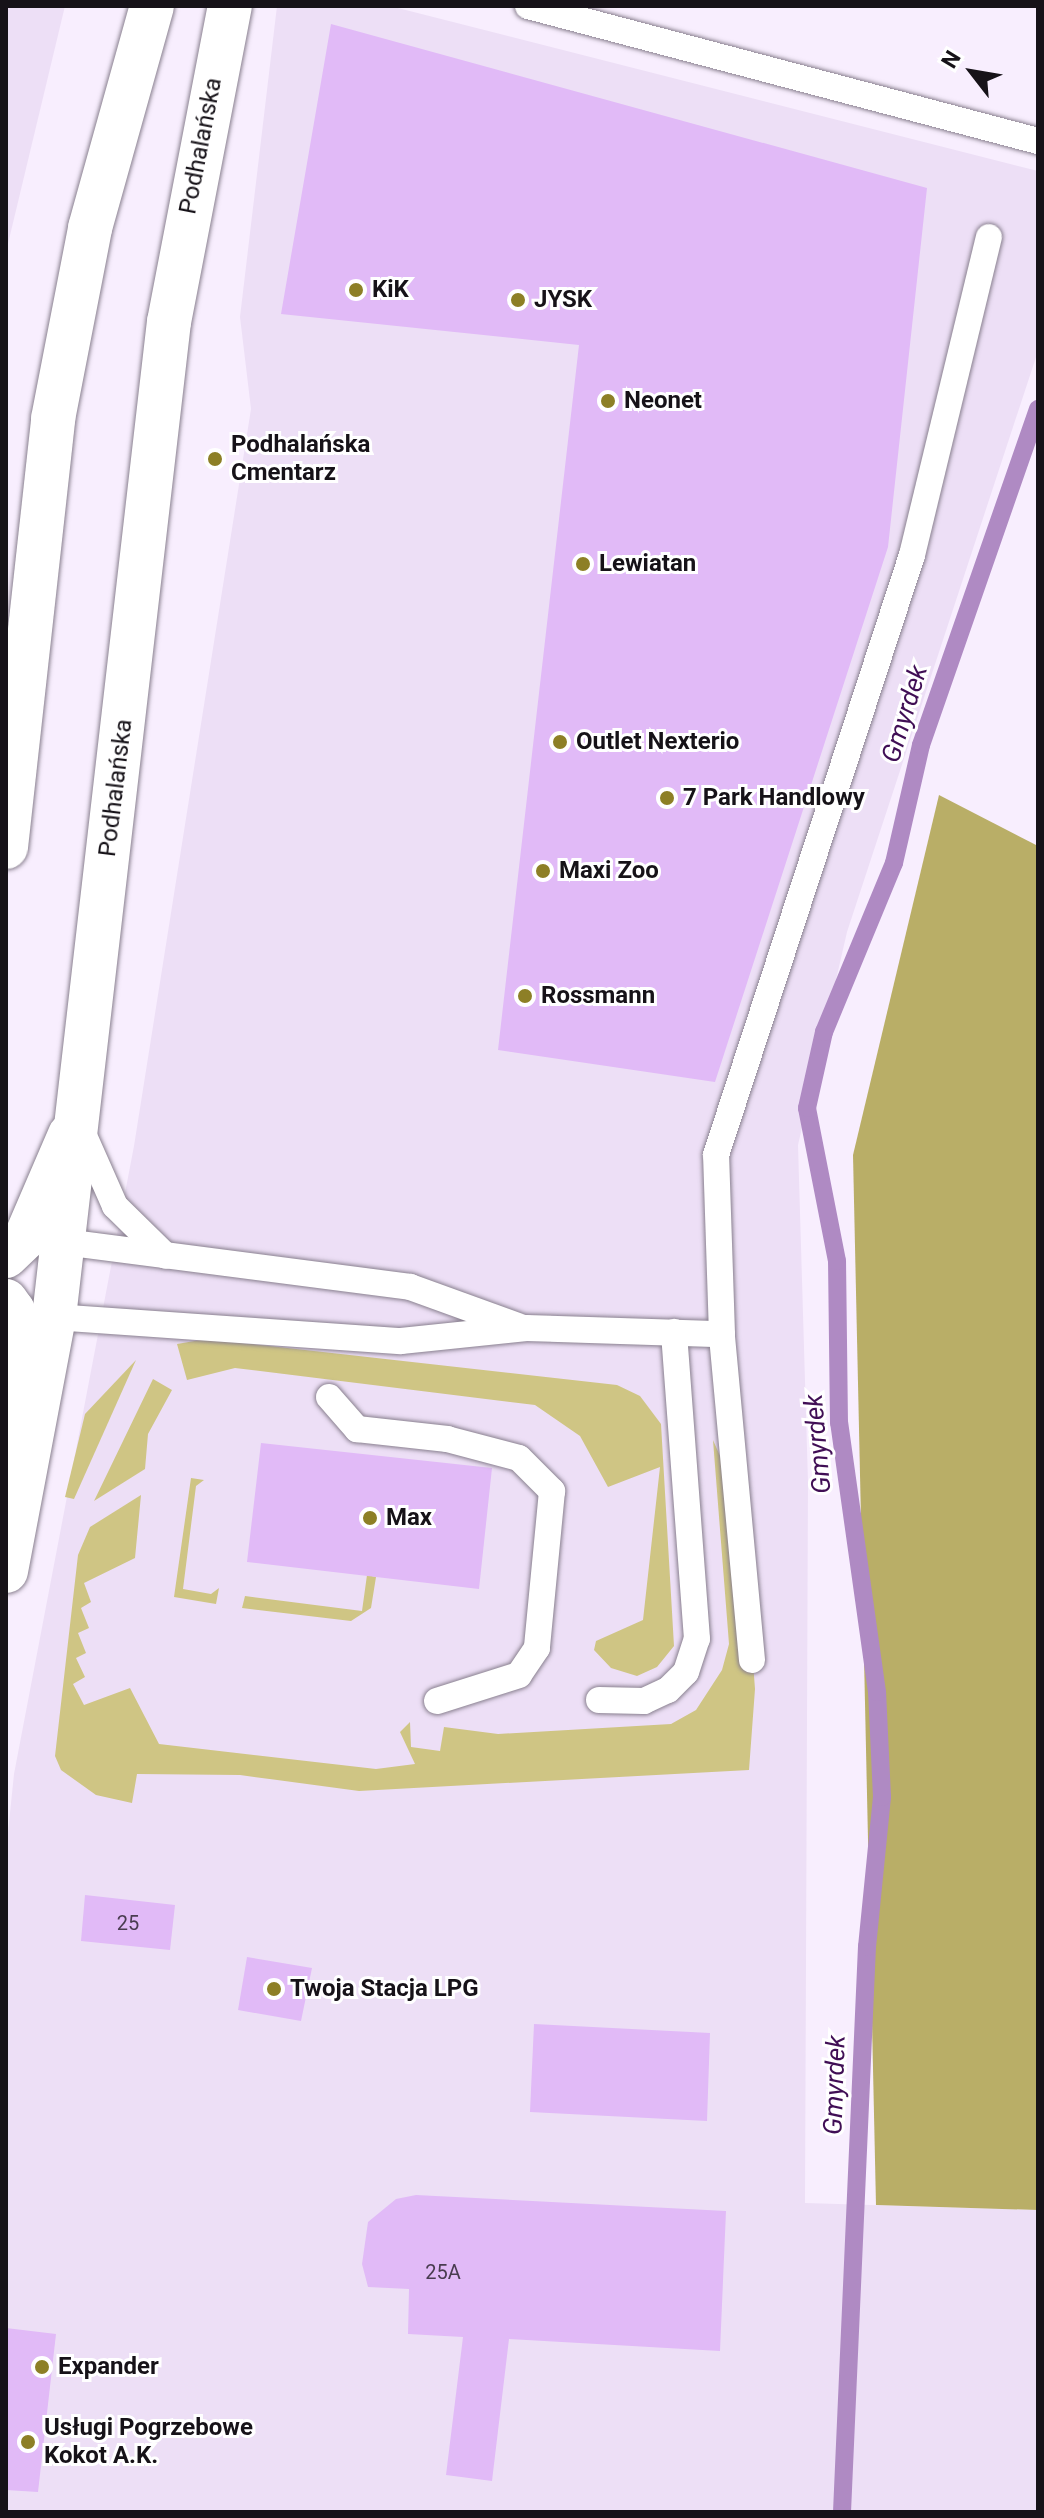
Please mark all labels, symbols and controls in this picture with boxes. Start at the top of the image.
north arrow [932,32,1012,112]
text: N [936,46,966,72]
street label: Podhalańska [174,75,228,217]
place label: KiK [372,276,409,304]
marker: KiK [347,281,365,299]
place label: JYSK [534,286,592,314]
marker: JYSK [509,291,527,309]
place label: Neonet [624,387,702,415]
marker: Neonet [599,392,617,410]
place label: Podhalańska Cmentarz [231,431,370,487]
marker: Podhalańska Cmentarz [206,450,224,468]
place label: Lewiatan [599,550,696,578]
marker: Lewiatan [574,555,592,573]
water label: Gmyrdek [875,662,935,766]
street label: Podhalańska [93,718,139,858]
place label: Outlet Nexterio [576,728,739,756]
marker: Outlet Nexterio [551,733,569,751]
place label: 7 Park Handlowy [683,784,865,812]
marker: 7 Park Handlowy [658,789,676,807]
place label: Maxi Zoo [559,857,659,885]
marker: Maxi Zoo [534,862,552,880]
place label: Rossmann [541,982,655,1010]
marker: Rossmann [516,987,534,1005]
water label: Gmyrdek [798,1393,838,1495]
place label: Max [386,1504,432,1532]
marker: Max [361,1509,379,1527]
house number: 25 [117,1911,139,1935]
place label: Twoja Stacja LPG [290,1975,479,2003]
marker: Twoja Stacja LPG [265,1980,283,1998]
water label: Gmyrdek [818,2035,852,2135]
house number: 25A [425,2260,461,2284]
place label: Expander [58,2353,159,2381]
marker: Expander [33,2358,51,2376]
place label: Usługi Pogrzebowe Kokot A.K. [44,2414,253,2470]
marker: Usługi Pogrzebowe Kokot A.K. [19,2433,37,2451]

